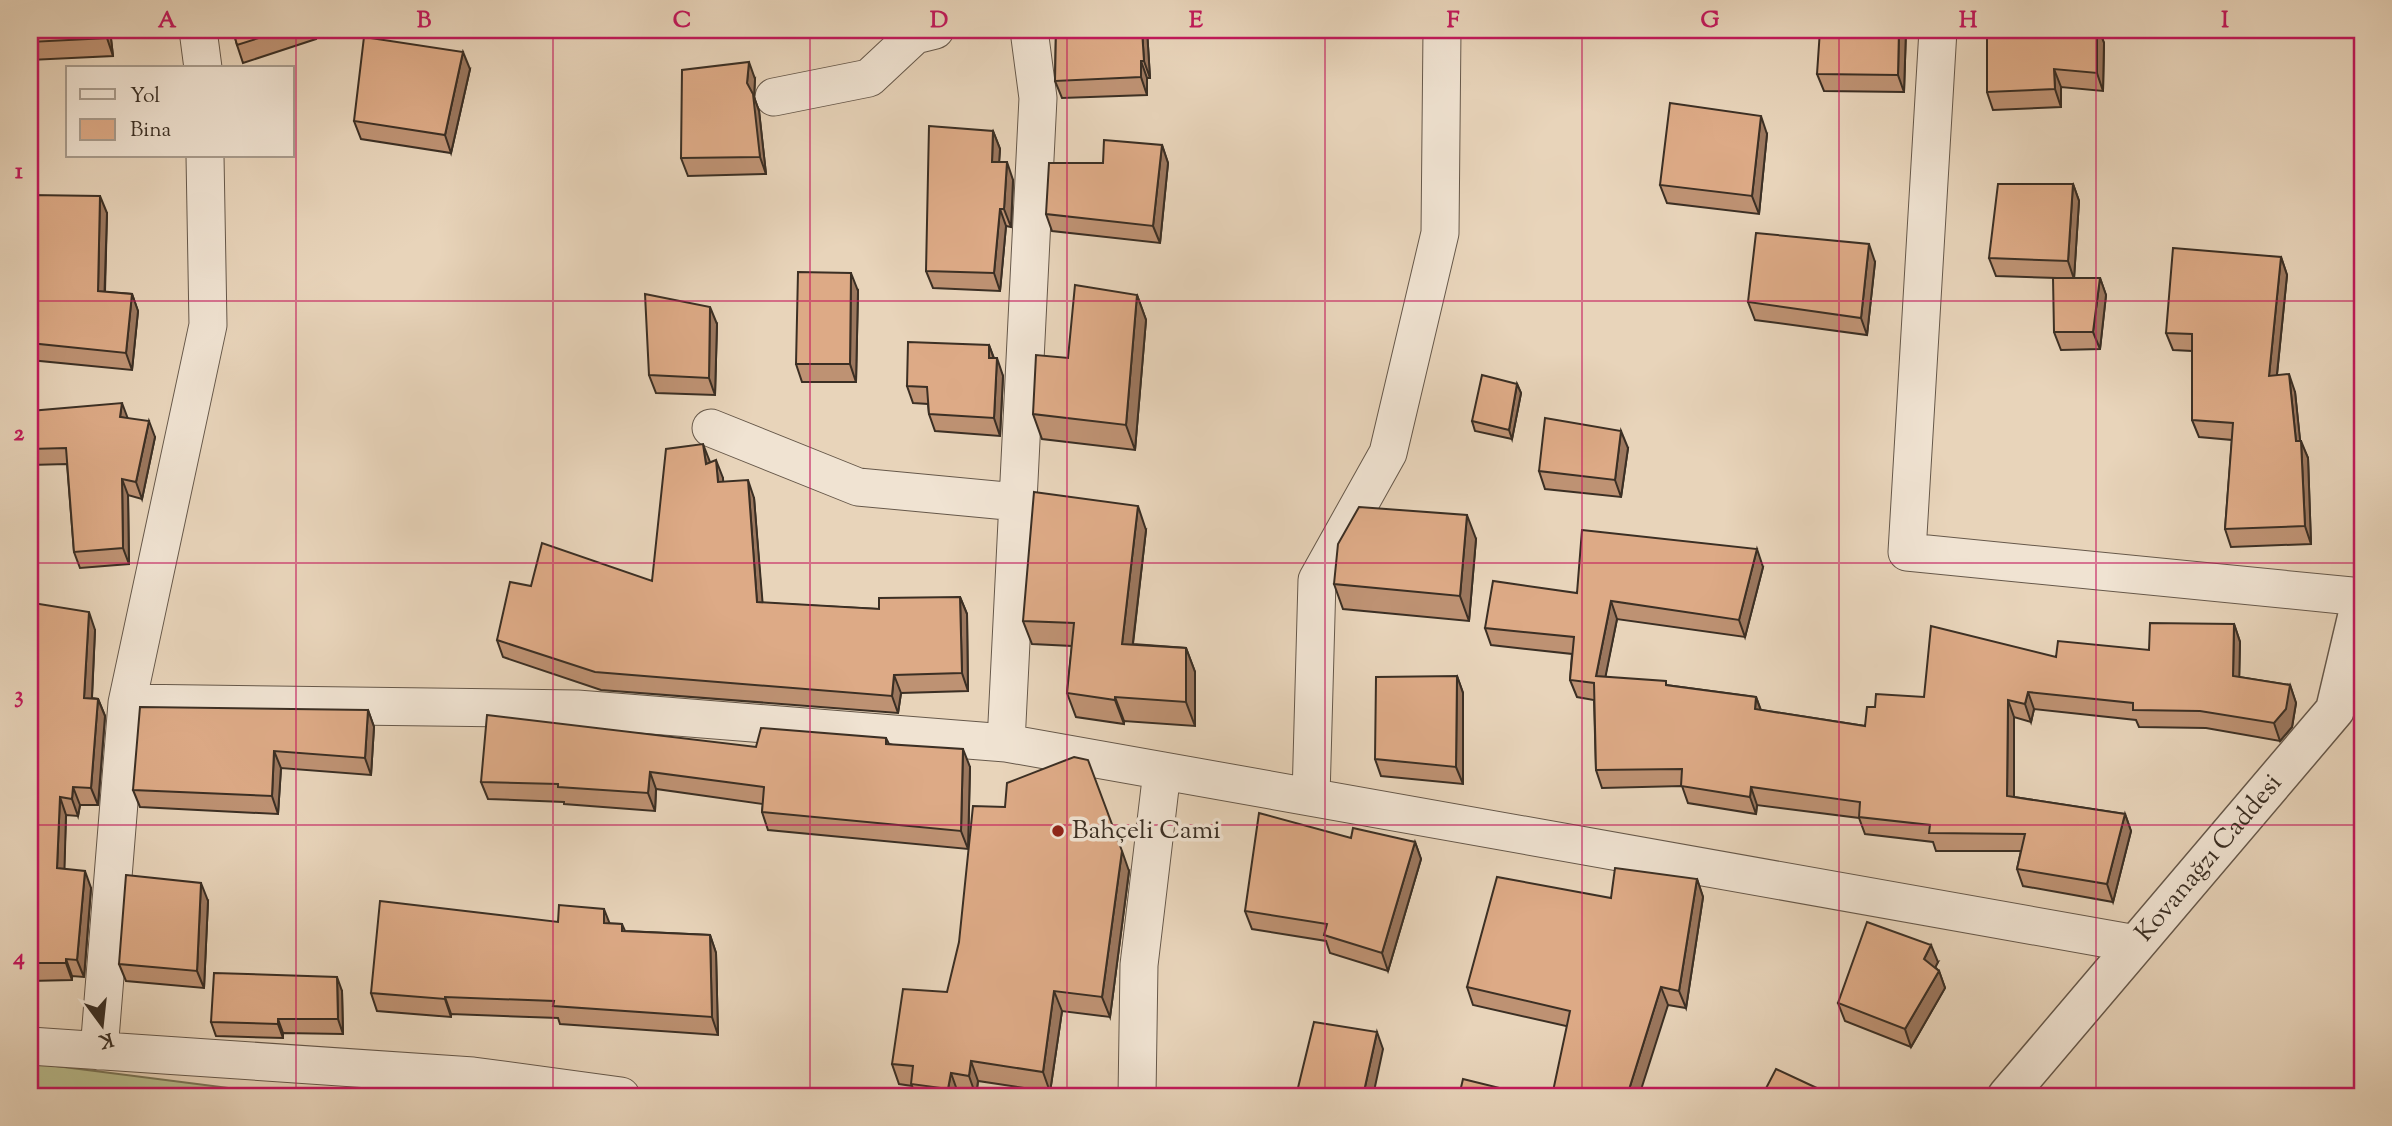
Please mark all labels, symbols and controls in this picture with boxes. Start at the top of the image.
text: A [158,5,177,38]
text: B [417,5,432,38]
text: C [673,5,691,38]
text: D [930,5,948,38]
text: E [1189,5,1203,38]
text: F [1447,5,1460,38]
text: G [1701,5,1720,38]
text: H [1959,5,1978,38]
text: I [2221,5,2229,38]
legend [66,66,294,158]
text: Yol [130,82,160,112]
text: Bina [130,116,172,146]
text: 1 [15,156,23,189]
text: 2 [14,418,25,451]
text: 3 [14,680,24,713]
street label: Kovanağzı Caddesi [2127,766,2291,950]
place label: Bahçeli Cami [1072,813,1221,850]
marker: Bahçeli Cami [1050,823,1066,839]
text: 4 [12,942,25,975]
north arrow [66,990,136,1060]
text: K [95,1024,116,1054]

